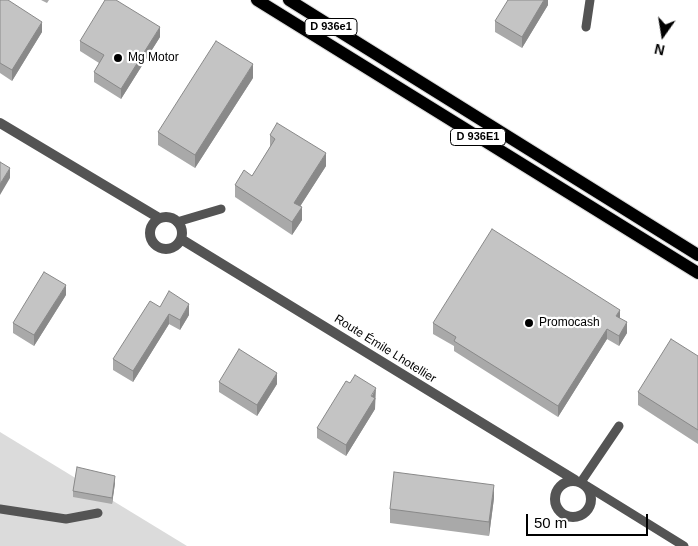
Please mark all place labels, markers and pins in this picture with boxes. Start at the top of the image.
place label: Mg Motor [128,51,179,65]
marker: Mg Motor [112,52,124,64]
place label: Promocash [539,316,600,330]
marker: Promocash [523,317,535,329]

